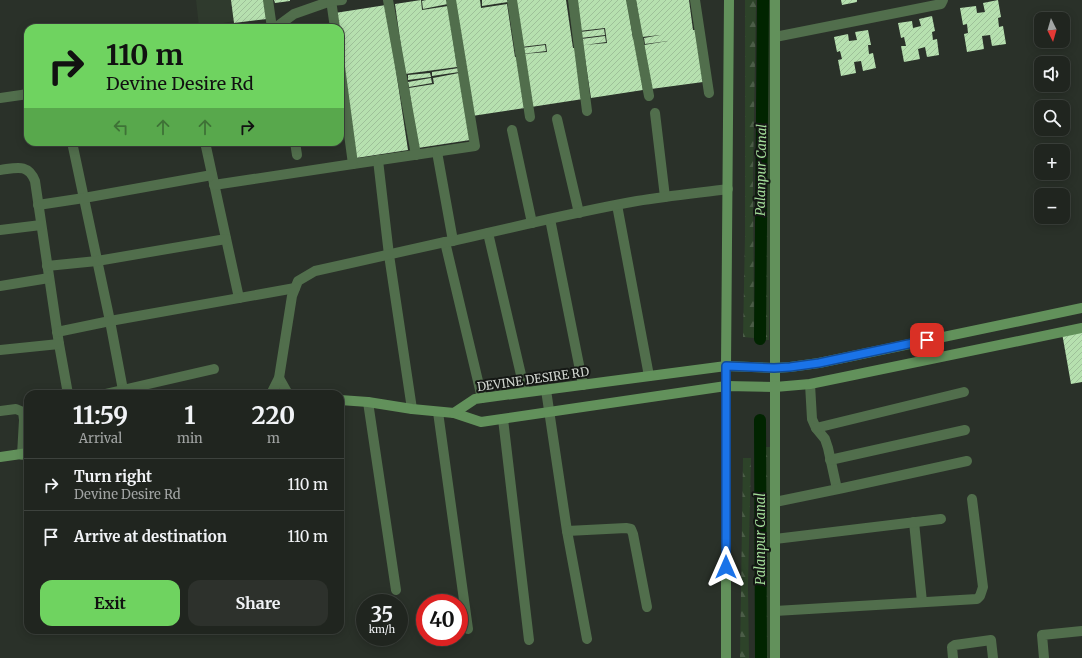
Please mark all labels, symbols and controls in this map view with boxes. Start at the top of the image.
north arrow [1034,12,1070,48]
map controls [1034,12,1070,224]
text: 110 m [106,37,183,73]
icon: right [40,40,92,92]
button: sound [1034,56,1070,92]
text: Devine Desire Rd [106,72,254,95]
button: search [1034,100,1070,136]
icon: left [110,116,132,138]
icon: ahead [152,116,174,138]
icon: ahead [194,116,216,138]
icon: right [236,116,258,138]
water label: Palanpur Canal [752,124,770,216]
button: + [1034,144,1070,180]
button: − [1034,188,1070,224]
pin [910,323,944,357]
icon: arrive [916,329,938,351]
street label: DEVINE DESIRE RD [476,364,590,394]
text: 11:59 [73,400,128,431]
text: 1 [184,400,195,431]
text: 220 [252,400,295,431]
text: Arrival [79,430,122,447]
text: min [177,430,203,447]
text: m [267,430,280,447]
text: Turn right [74,467,152,486]
icon: right [40,474,62,496]
text: 110 m [287,475,328,494]
text: Devine Desire Rd [74,486,181,503]
water label: Palanpur Canal [752,493,769,585]
icon: arrive [40,526,62,548]
text: Arrive at destination [74,527,227,546]
text: 110 m [287,527,328,546]
position arrow [705,546,747,588]
button: Exit [40,580,180,626]
button: Share [188,580,328,626]
speed limit sign: 40 [416,594,468,646]
text: 35 [371,602,393,627]
text: km/h [369,623,395,636]

